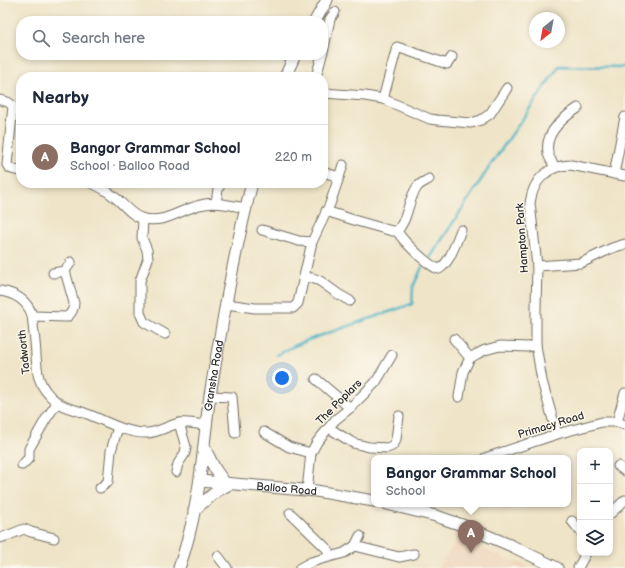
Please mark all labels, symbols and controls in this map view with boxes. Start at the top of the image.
north arrow [529,12,565,48]
search box [16,16,328,60]
icon: search [30,27,52,49]
text: Search here [62,29,145,48]
text: Nearby [32,88,89,108]
text: Bangor Grammar School [70,139,241,158]
text: A [41,149,49,165]
text: 220 m [275,149,312,165]
text: School · Balloo Road [70,158,190,174]
street label: Hampton Park [513,202,531,273]
street label: Tadworth [15,329,33,375]
street label: Gransha Road [201,339,226,412]
your location [272,368,292,388]
street label: The Poplars [314,376,365,427]
street label: Primacy Road [516,409,586,441]
map controls [577,448,613,556]
button: + [577,448,613,484]
popup [371,455,571,507]
text: Bangor Grammar School [386,464,556,483]
street label: Balloo Road [256,479,317,498]
text: School [386,483,425,499]
button: − [577,484,613,520]
pin: A [458,520,484,553]
button: layers [577,520,613,556]

